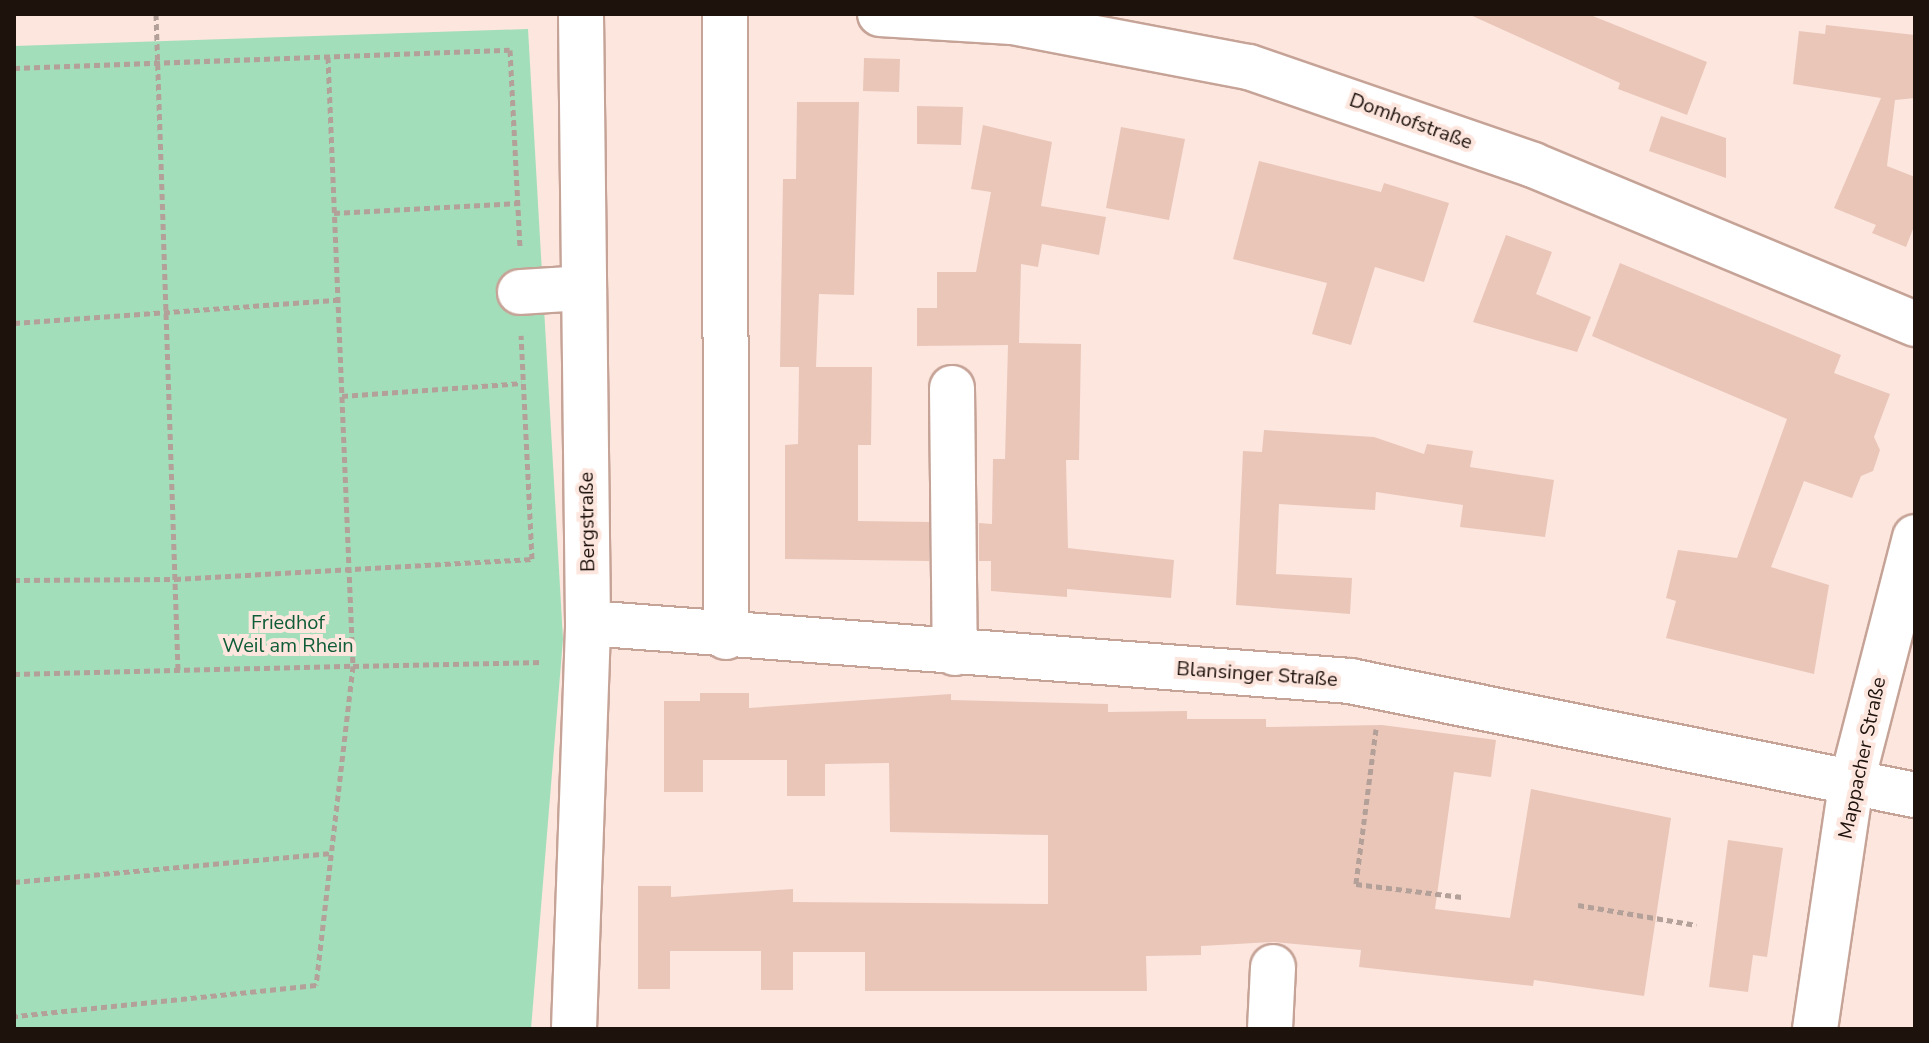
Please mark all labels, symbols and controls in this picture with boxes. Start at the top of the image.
street label: Domhofstraße [1346,88,1476,154]
street label: Bergstraße [574,472,600,572]
park label: Friedhof Weil am Rhein [222,610,354,657]
street label: Blansinger Straße [1176,656,1338,692]
street label: Mappacher Straße [1833,675,1891,841]

